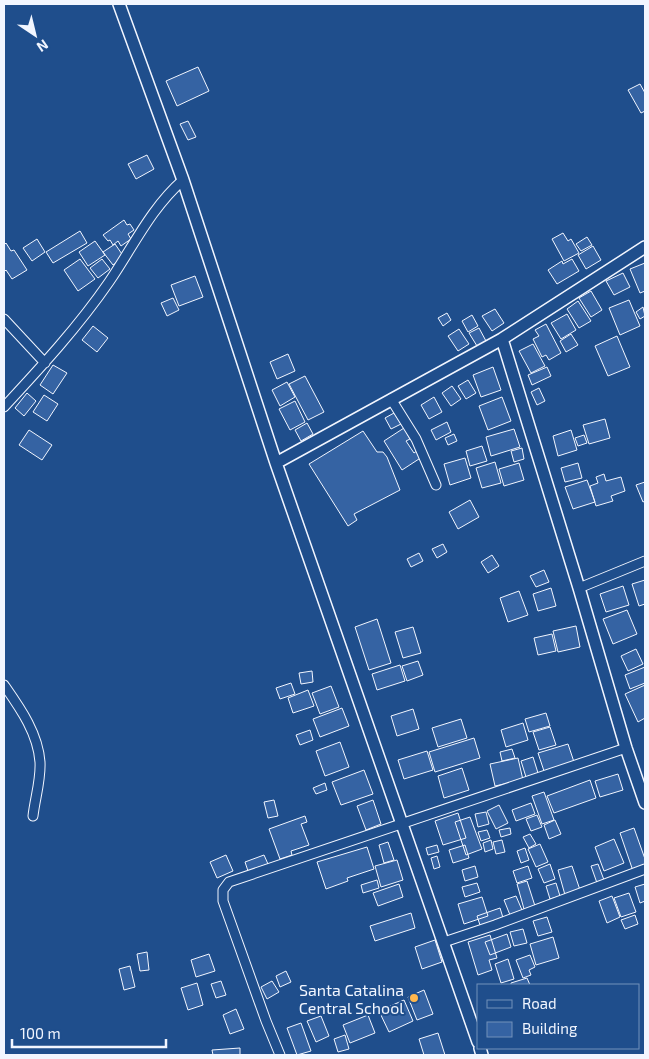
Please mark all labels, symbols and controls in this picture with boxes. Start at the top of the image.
north arrow [10,10,60,60]
text: N [34,36,52,56]
place label: Santa Catalina Central School [299,980,404,1017]
legend [477,984,639,1049]
marker: Santa Catalina Central School [408,992,420,1004]
text: Road [522,994,557,1012]
scale bar [12,1016,166,1048]
text: Building [522,1019,578,1037]
text: 100 m [20,1024,61,1042]

